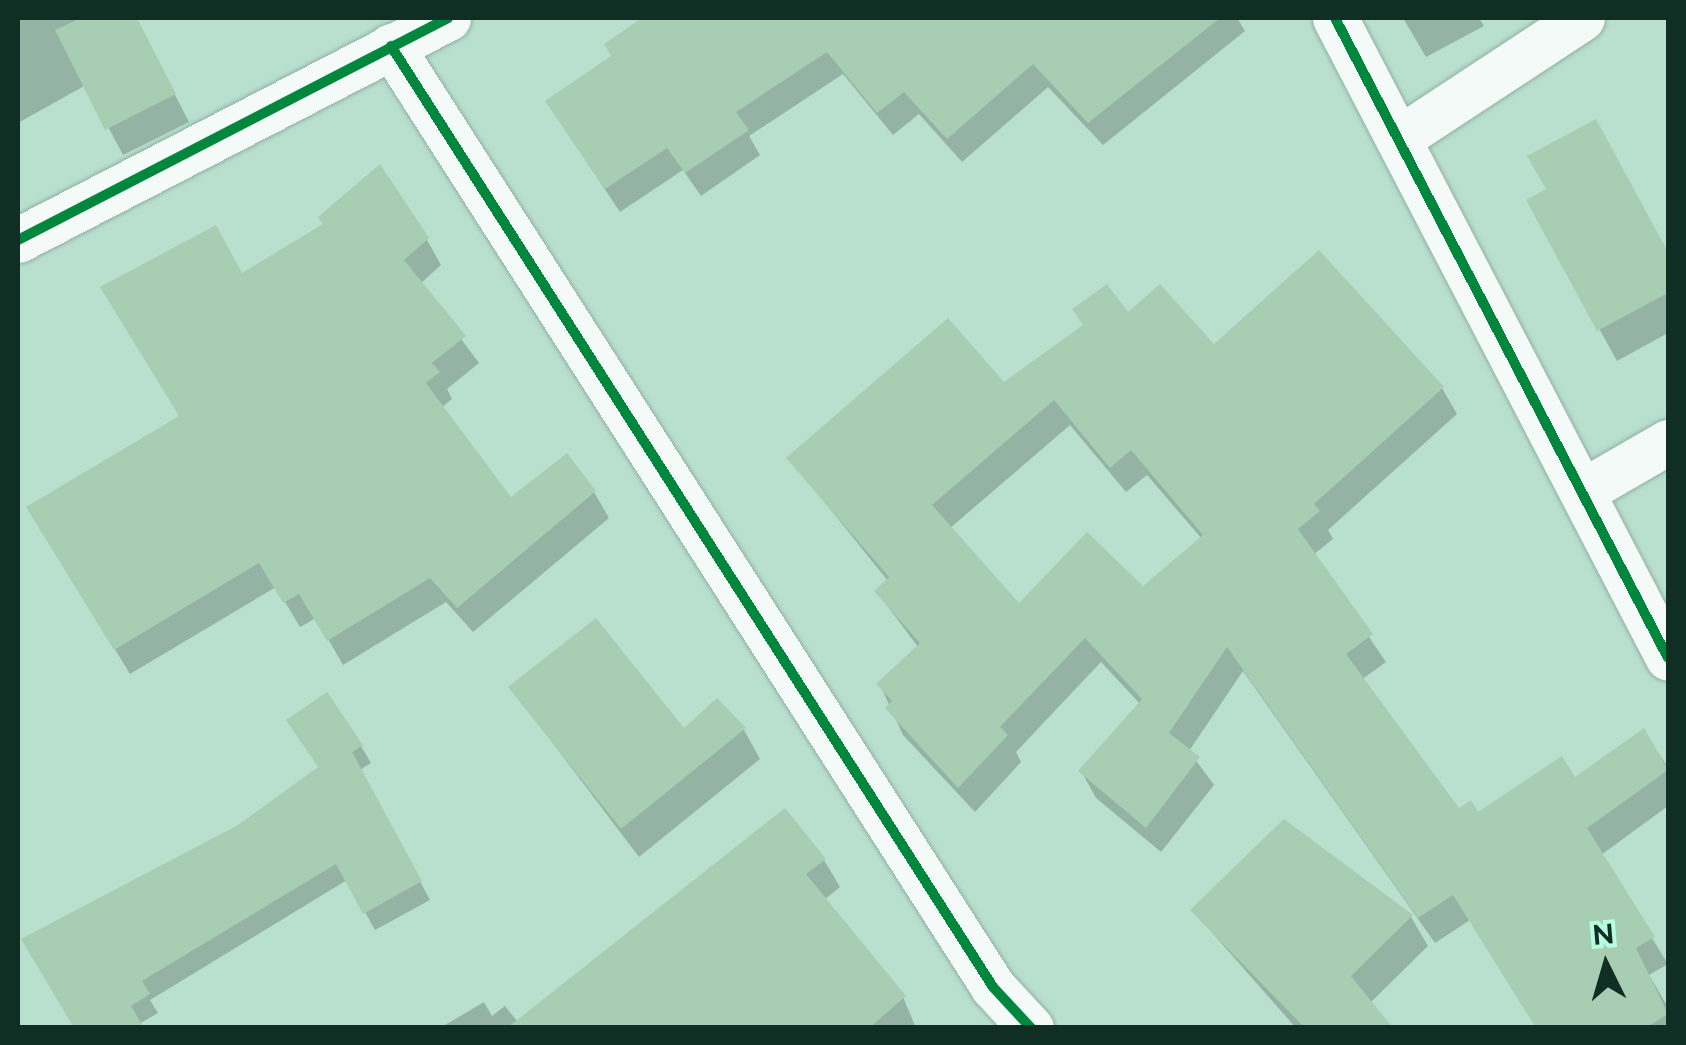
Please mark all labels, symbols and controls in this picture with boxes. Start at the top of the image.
north arrow [1556,915,1656,1015]
text: N [1591,917,1615,952]

